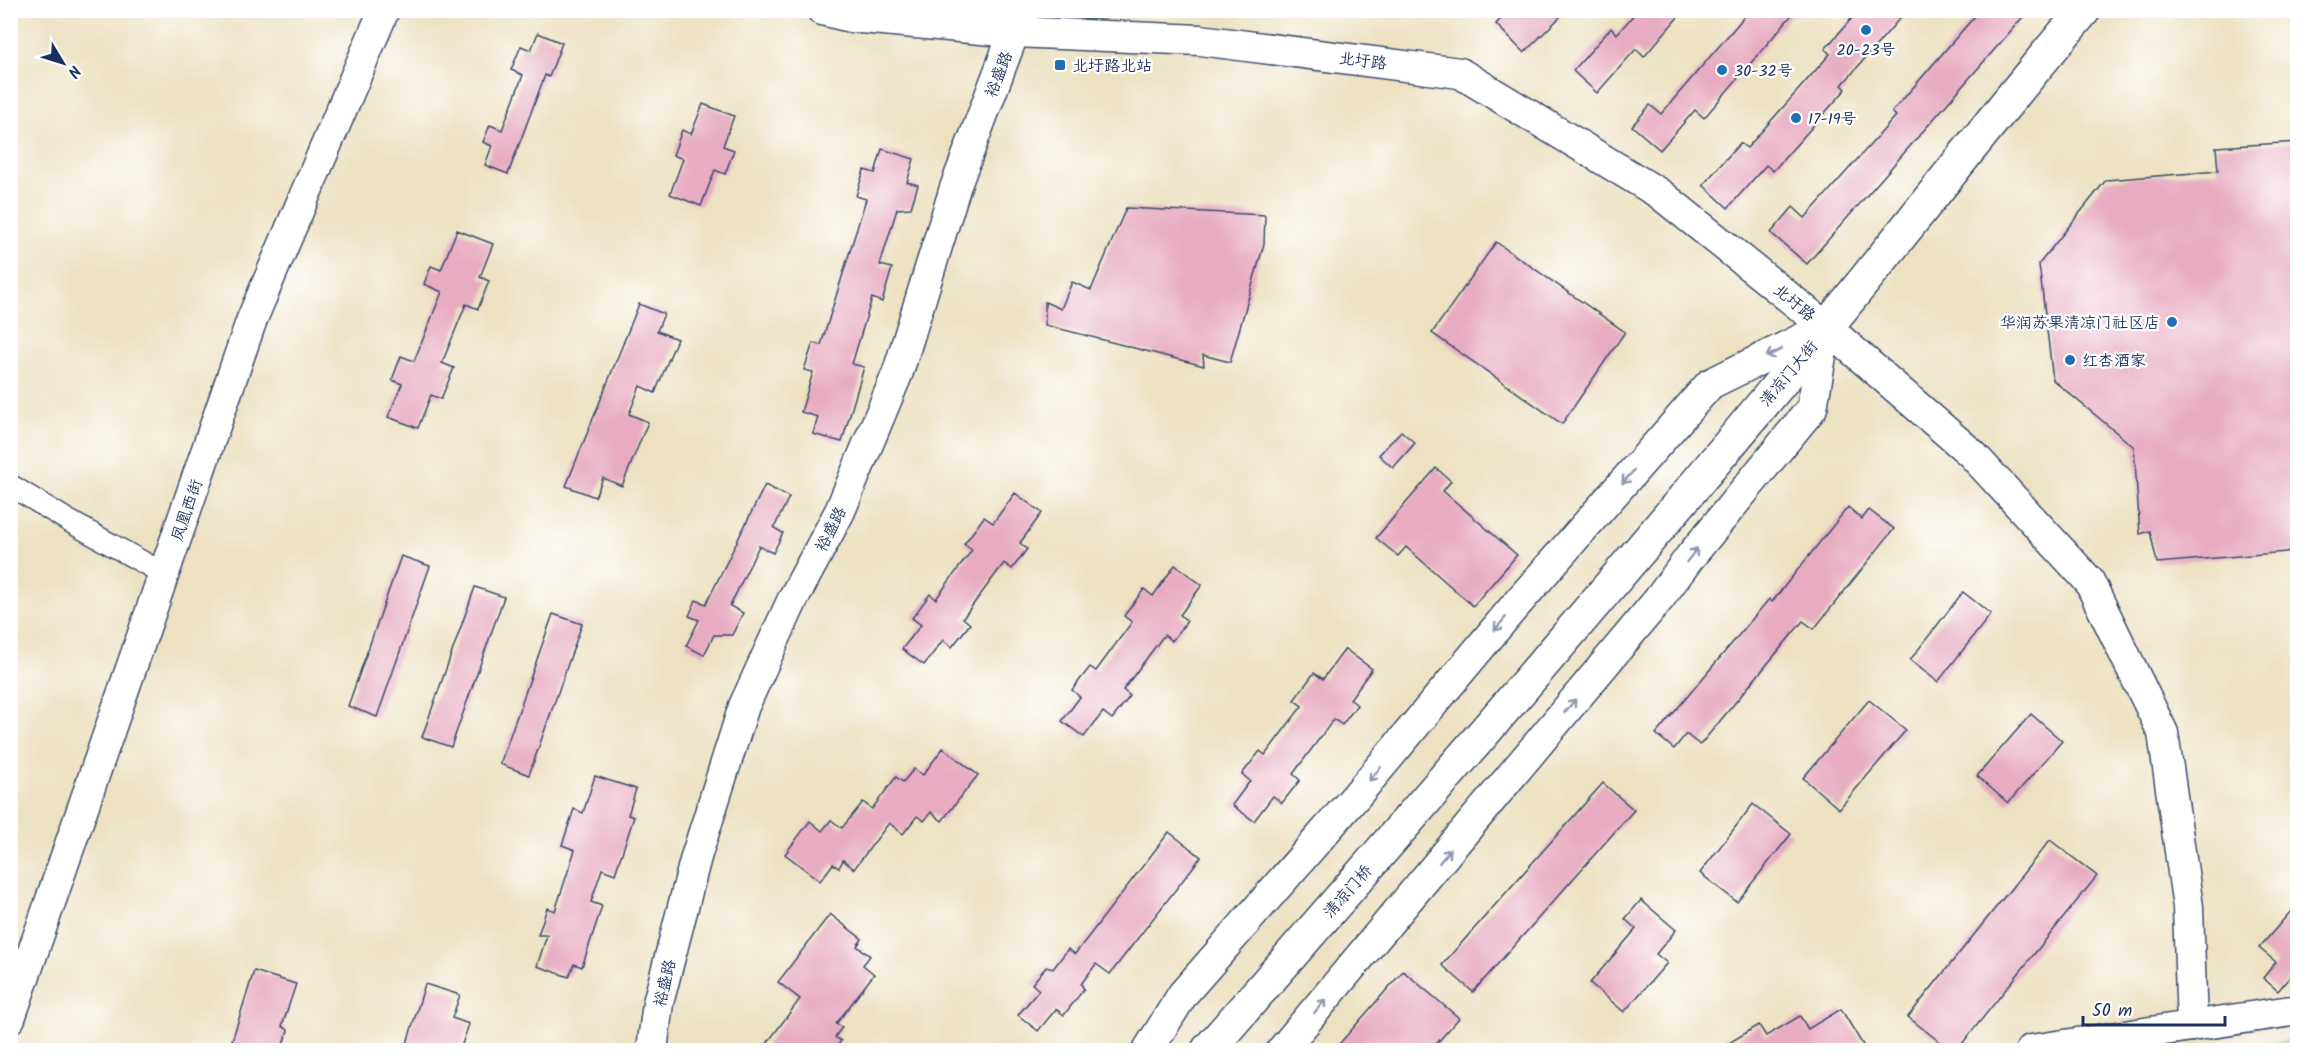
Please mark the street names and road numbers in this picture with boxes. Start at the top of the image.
street label: 北圩路 [1337,46,1388,77]
street label: 裕盛路 [979,48,1020,101]
street label: 北圩路 [1768,278,1821,328]
street label: 清凉门大街 [1754,335,1824,413]
street label: 凤凰西街 [165,476,210,545]
street label: 裕盛路 [809,503,853,557]
street label: 清凉门桥 [1318,860,1379,924]
street label: 裕盛路 [648,957,683,1010]

